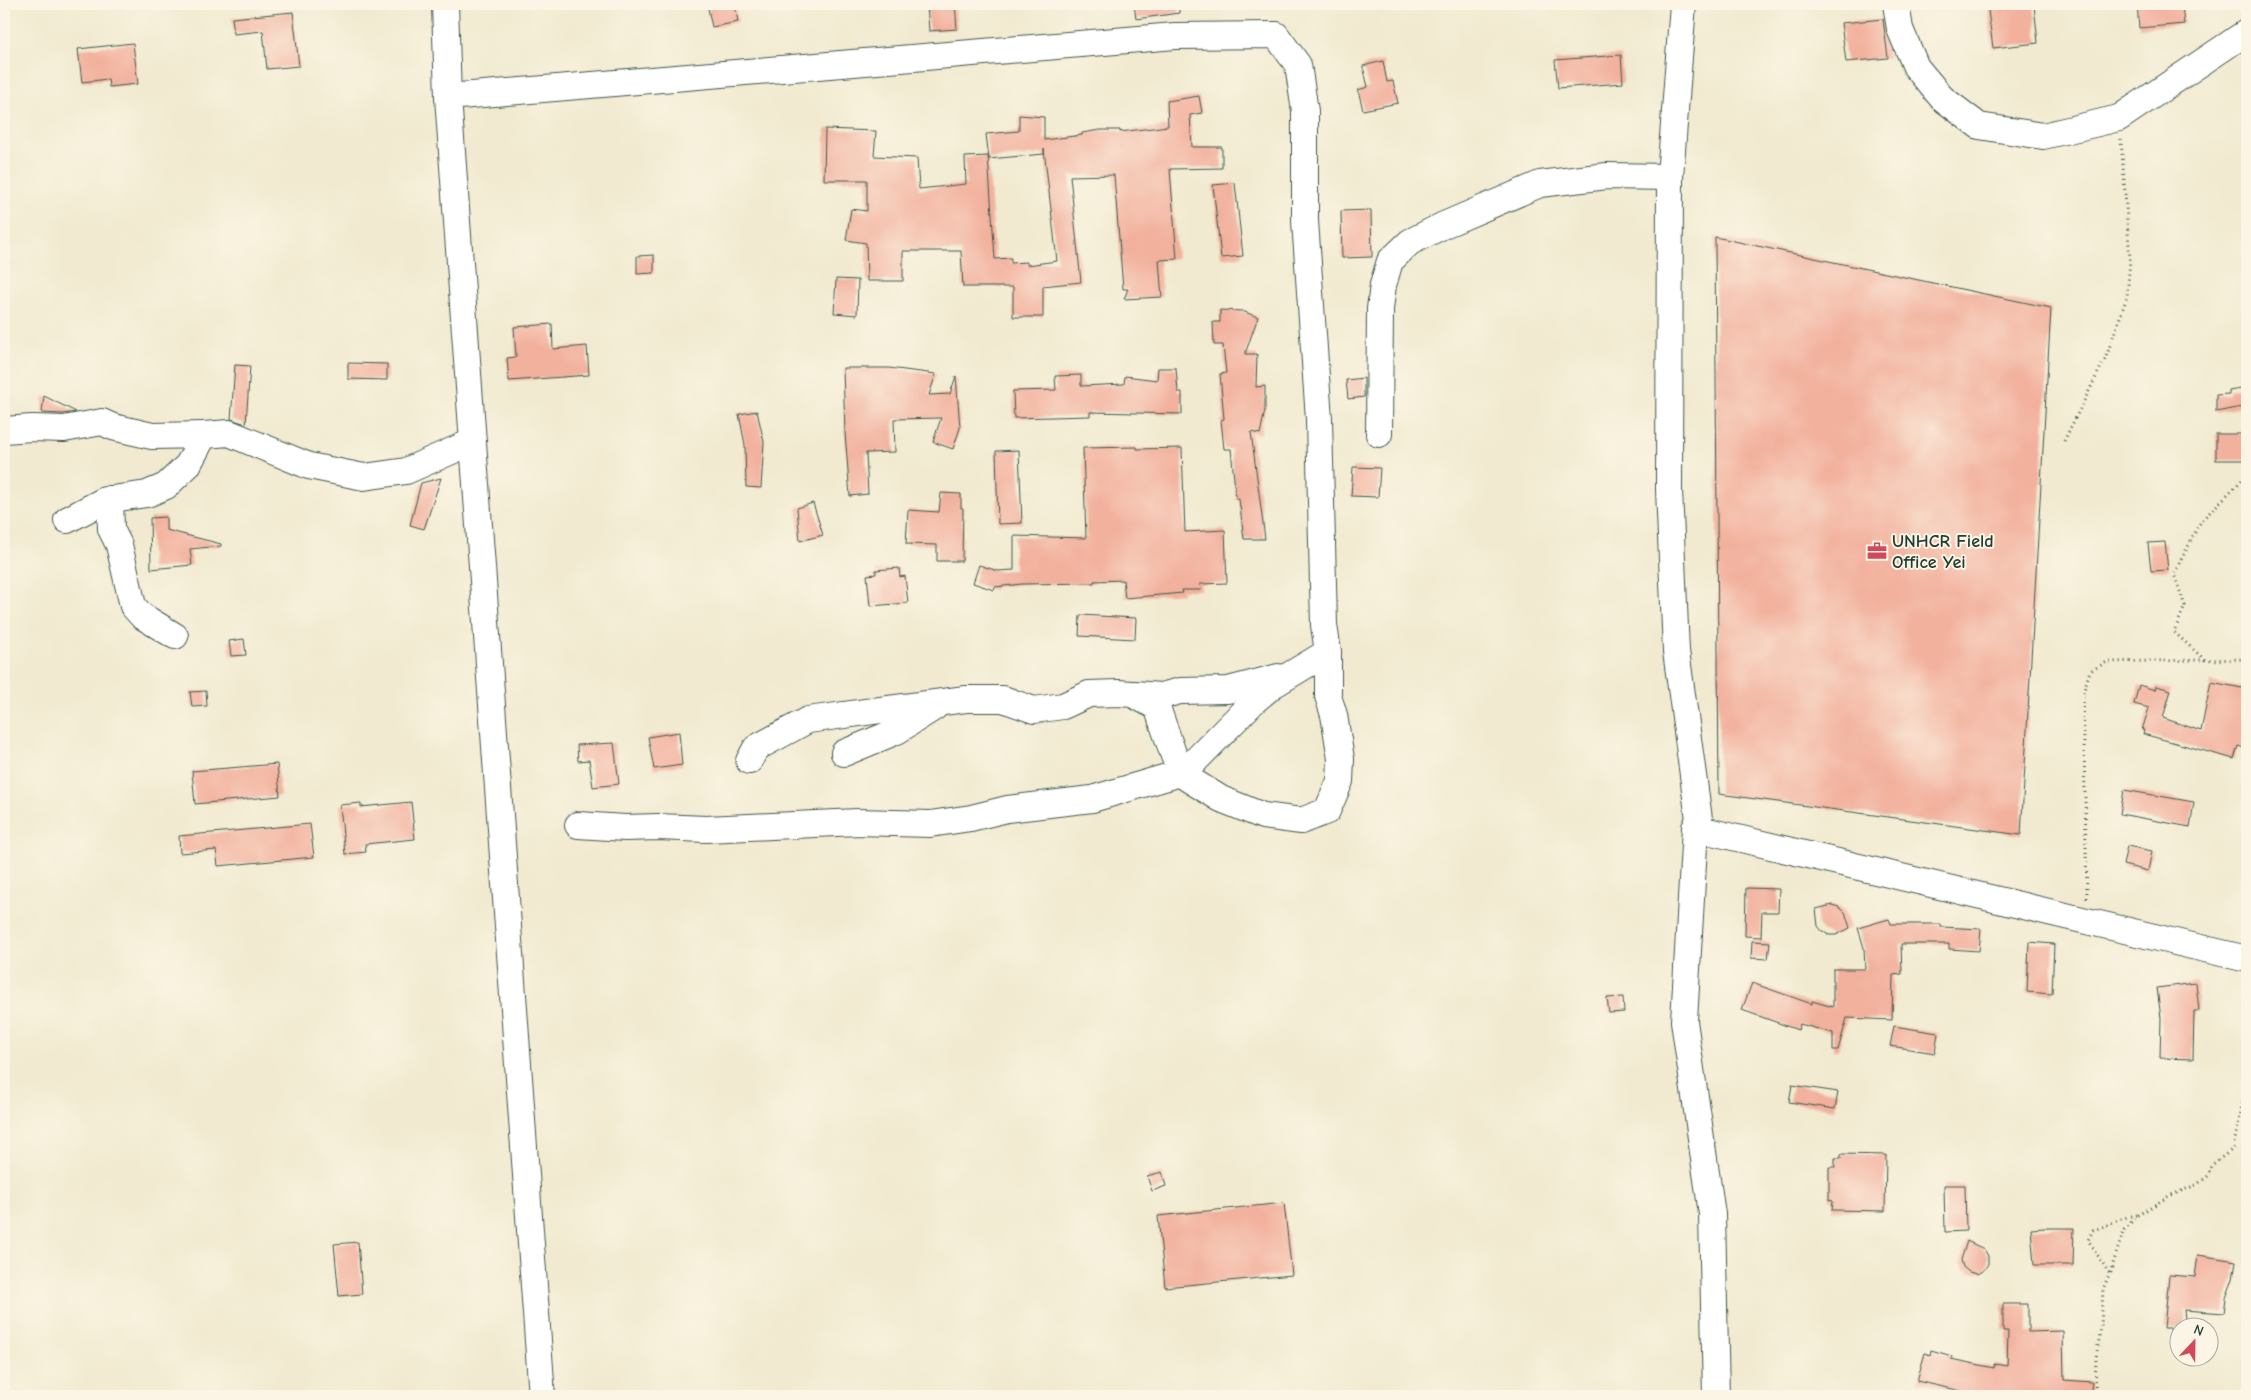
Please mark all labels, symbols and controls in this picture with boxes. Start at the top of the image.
place label: UNHCR Field Office Yei [1892,531,1994,573]
office icon: UNHCR Field Office Yei [1866,540,1888,562]
north arrow [2168,1318,2218,1368]
text: N [2191,1321,2206,1340]

